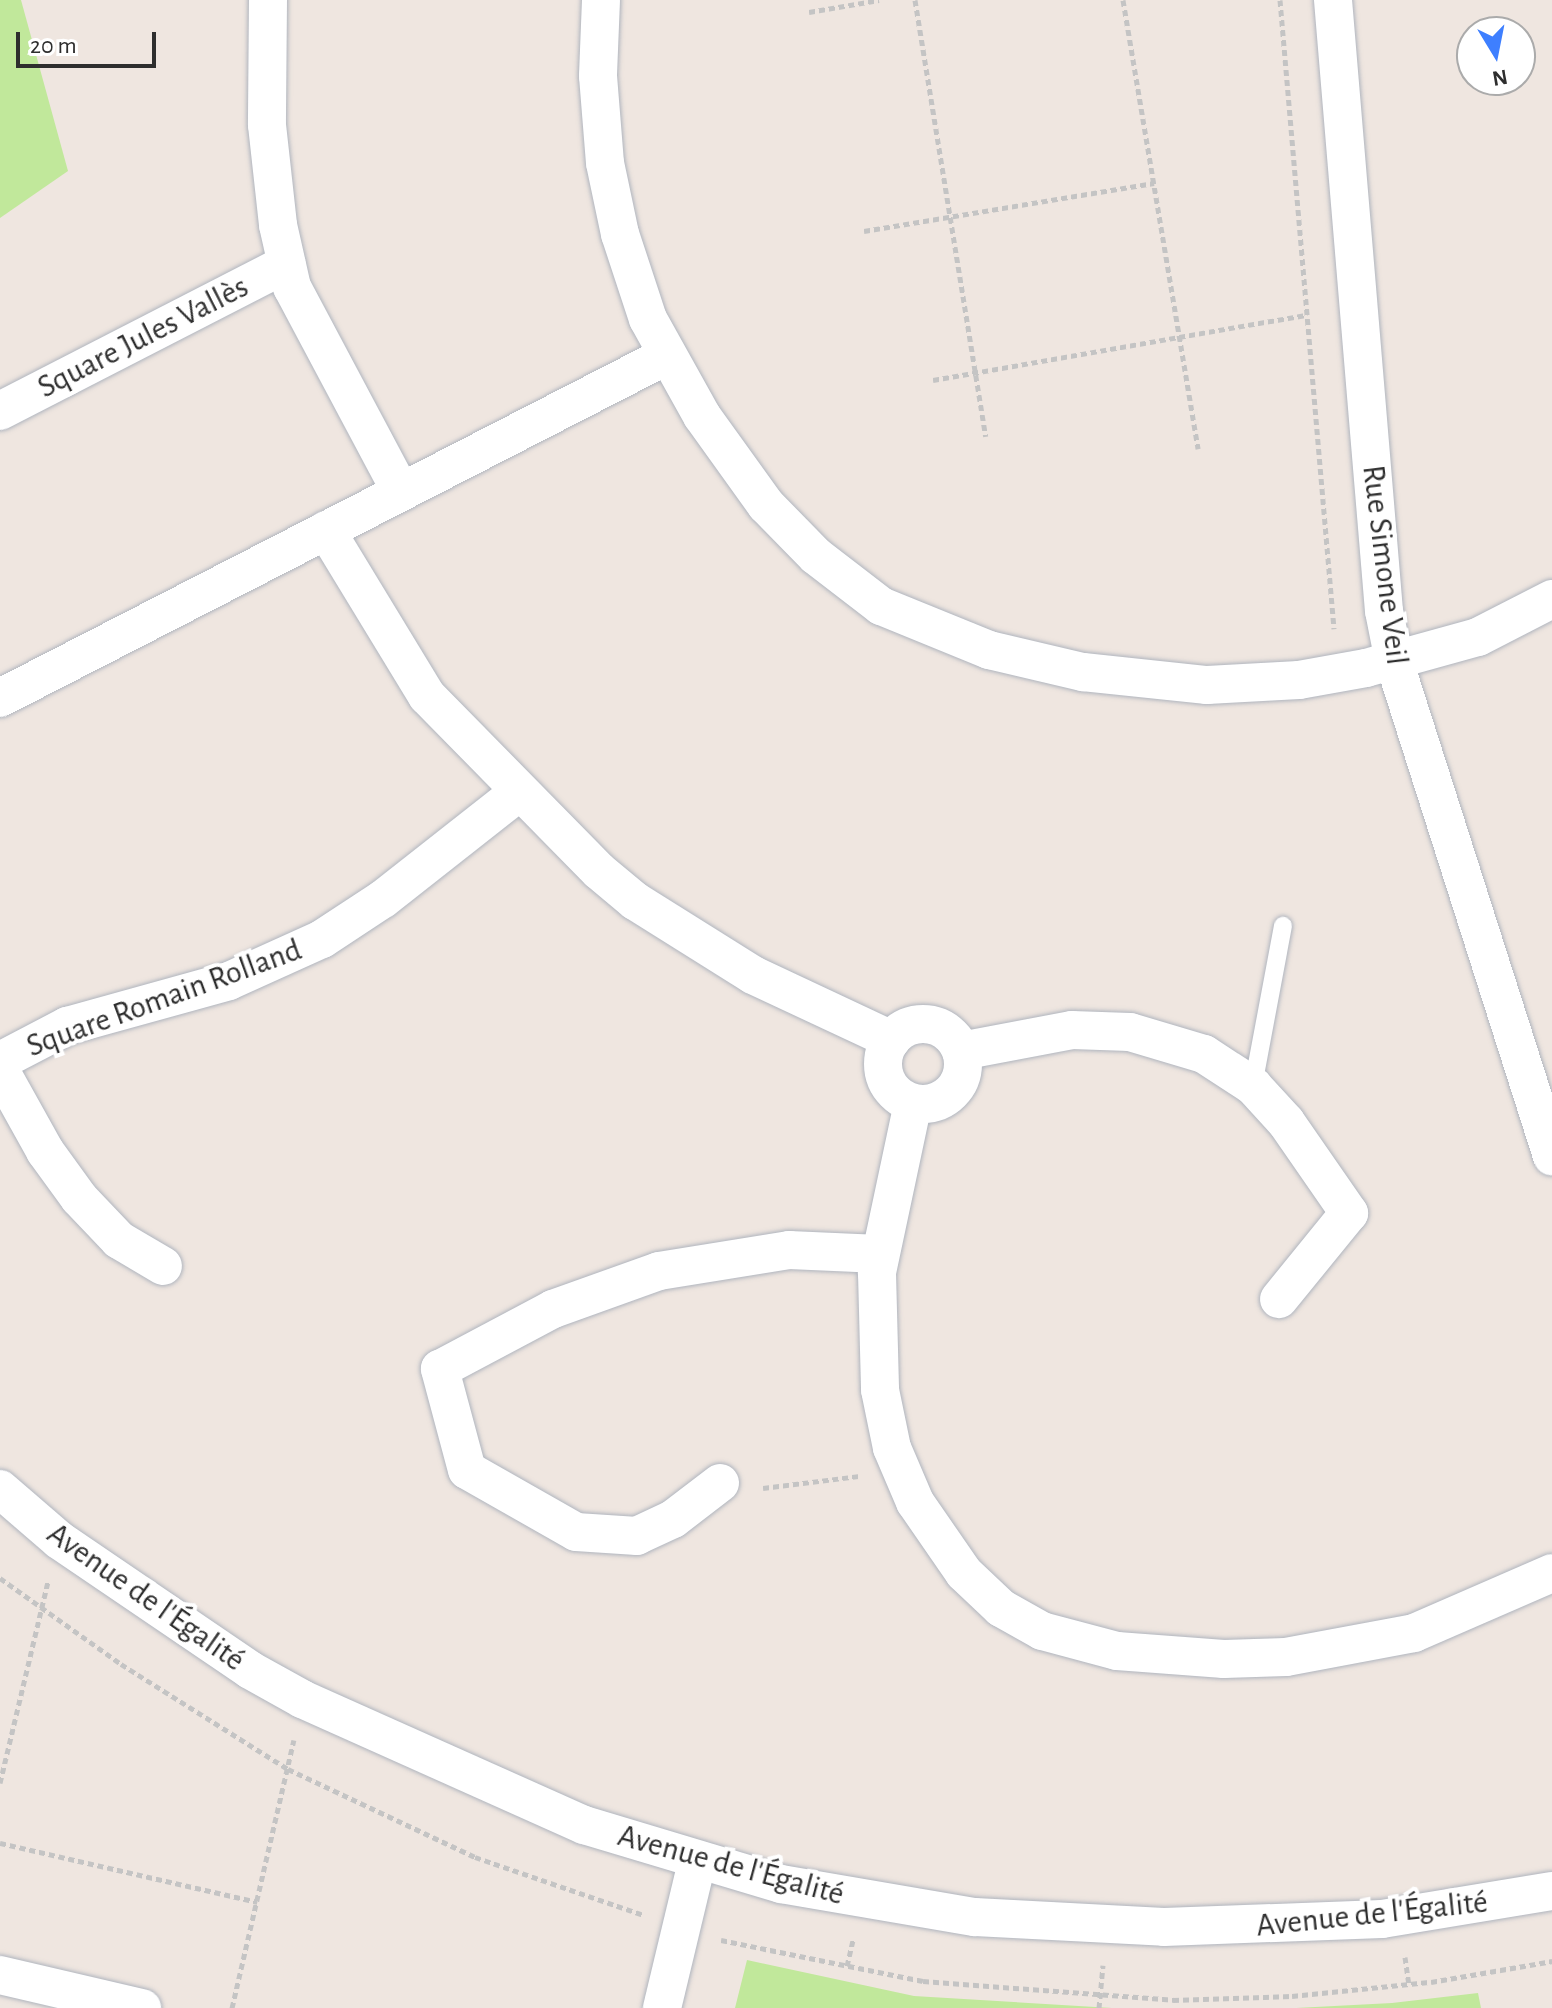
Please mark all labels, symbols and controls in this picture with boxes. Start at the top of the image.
scale bar [20,16,160,66]
north arrow [1456,16,1536,96]
text: 20 m [30,34,77,58]
text: N [1490,66,1509,90]
street label: Square Jules Vallès [31,267,255,407]
street label: Rue Simone Veil [1354,463,1416,667]
street label: Square Romain Rolland [21,930,307,1066]
street label: Avenue de l'Égalité [40,1515,252,1679]
street label: Avenue de l'Égalité [614,1816,848,1914]
street label: Avenue de l'Égalité [1254,1883,1490,1945]

